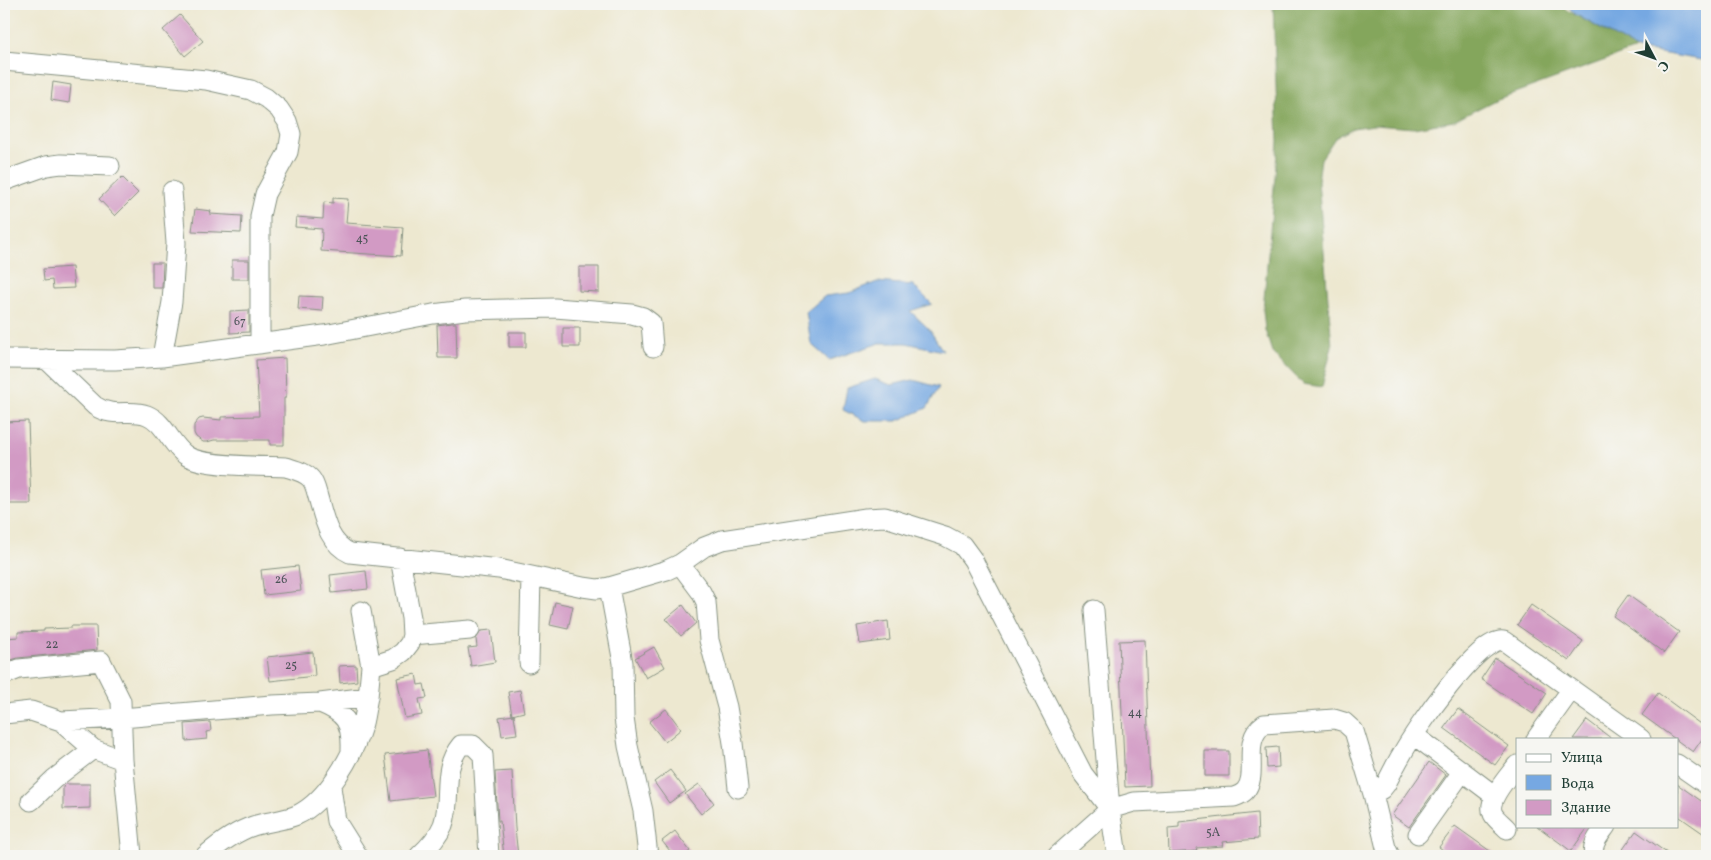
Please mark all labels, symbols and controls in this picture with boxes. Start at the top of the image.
north arrow [1628,32,1678,82]
text: С [1653,56,1673,75]
house number: 45 [356,231,369,247]
house number: 67 [234,314,246,330]
house number: 26 [275,572,287,588]
house number: 22 [46,637,58,653]
house number: 25 [285,658,297,674]
house number: 44 [1128,705,1142,721]
legend [1516,738,1678,828]
text: Улица [1561,748,1603,769]
text: Вода [1561,774,1594,795]
text: Здание [1561,798,1611,819]
house number: 5А [1206,825,1221,841]

